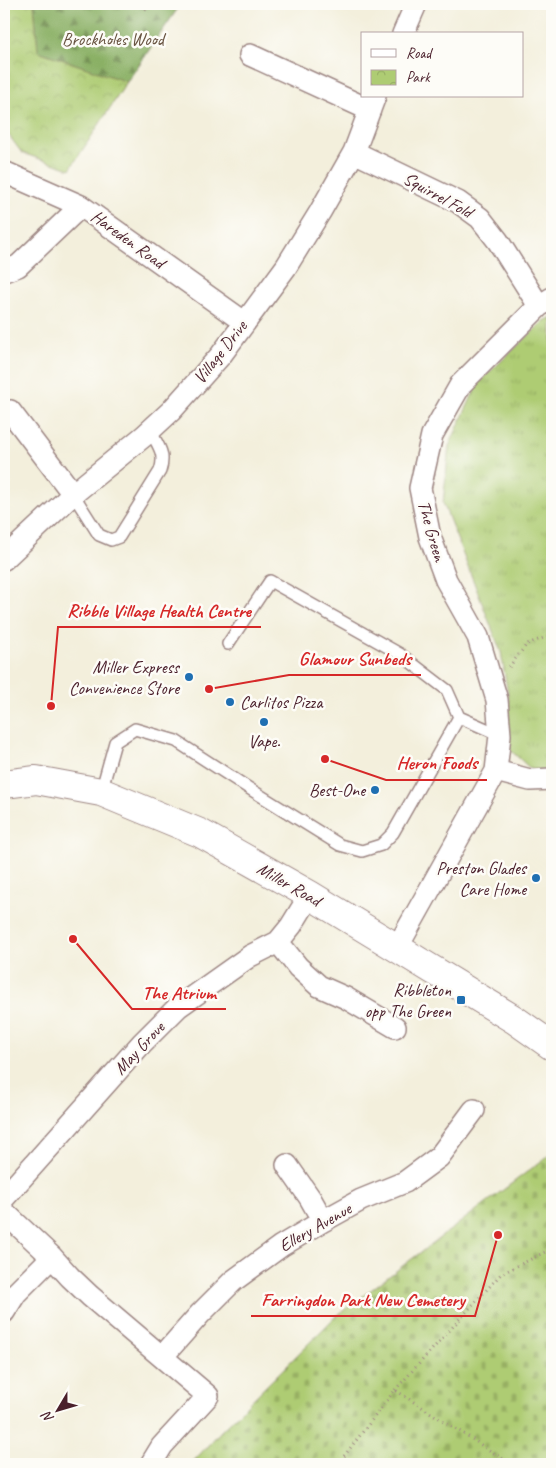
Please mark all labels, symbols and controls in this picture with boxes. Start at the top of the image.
park label: Brockholes Wood [62,28,167,50]
legend [361,32,524,98]
text: Road [406,44,433,63]
text: Park [406,68,431,87]
street label: Squirrel Fold [400,167,479,224]
street label: Hareden Road [87,205,172,275]
street label: Village Drive [188,315,252,388]
street label: The Green [413,498,451,565]
callout: Ribble Village Health Centre [58,593,261,627]
text: Ribble Village Health Centre [67,599,253,623]
callout: Glamour Sunbeds [289,641,421,675]
text: Glamour Sunbeds [299,647,413,671]
place label: Miller Express Convenience Store [69,656,181,699]
marker: Miller Express Convenience Store [183,671,195,683]
place label: Carlitos Pizza [240,691,324,713]
marker: Carlitos Pizza [224,696,236,708]
marker: Vape. [258,716,270,728]
place label: Vape. [248,730,280,752]
callout: Heron Foods [386,746,487,780]
text: Heron Foods [397,751,480,775]
place label: Best-One [309,779,366,801]
marker: Best-One [369,784,381,796]
street label: Miller Road [253,857,327,913]
place label: Preston Glades Care Home [436,857,528,900]
marker: Preston Glades Care Home [530,872,542,884]
callout: The Atrium [132,975,226,1009]
place label: Ribbleton opp The Green [365,979,452,1022]
text: The Atrium [142,981,218,1005]
marker: Ribbleton opp The Green [455,994,467,1006]
street label: May Grove [109,1016,170,1079]
street label: Ellery Avenue [275,1197,356,1256]
callout: Farringdon Park New Cemetery [251,1282,475,1316]
text: Farringdon Park New Cemetery [261,1288,467,1312]
north arrow [32,1386,82,1436]
text: N [37,1407,58,1426]

